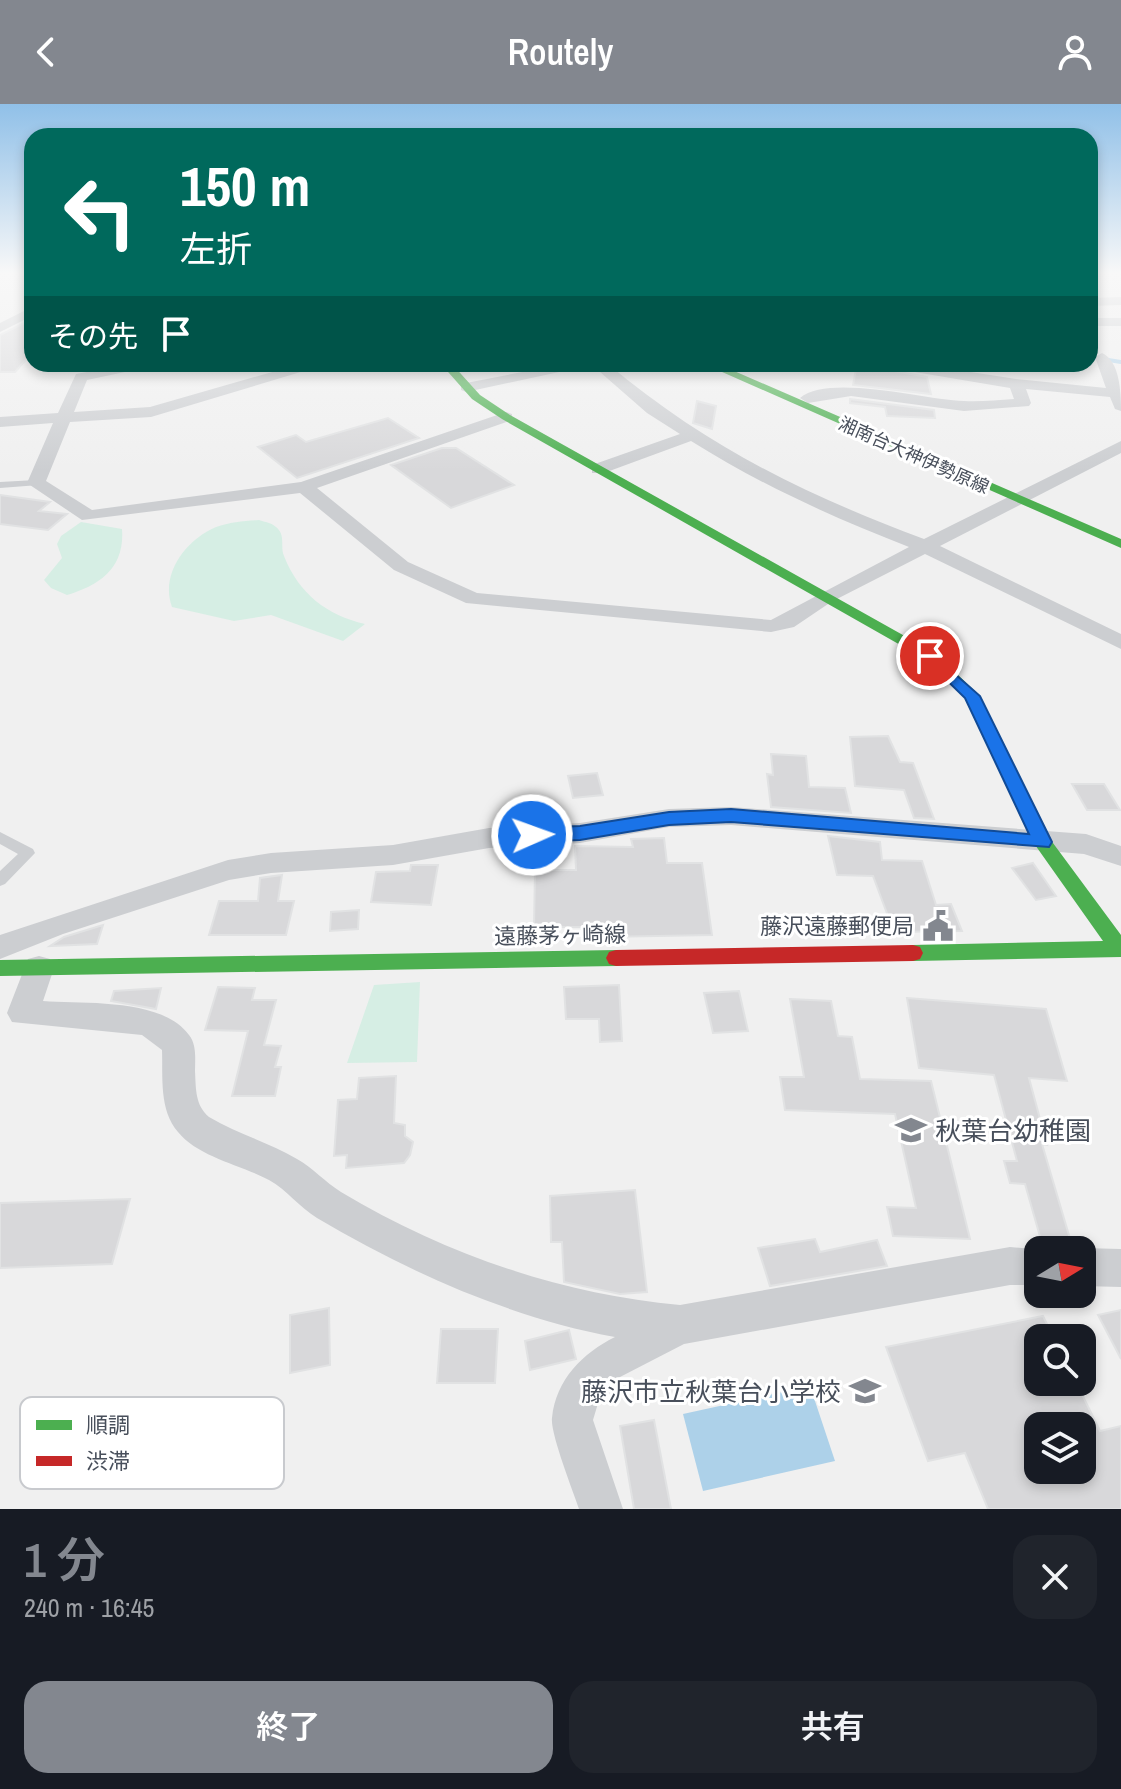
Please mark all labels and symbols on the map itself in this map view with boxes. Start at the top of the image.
street label: 湘南台大神伊勢原線 [835,411,993,499]
pin [896,622,964,690]
position arrow [490,793,574,877]
public building icon: 藤沢遠藤郵便局 [921,909,955,943]
place label: 藤沢遠藤郵便局 [760,911,914,941]
street label: 遠藤茅ヶ崎線 [494,919,626,951]
school or university icon: 秋葉台幼稚園 [894,1113,928,1147]
place label: 秋葉台幼稚園 [935,1113,1091,1148]
north arrow [1024,1236,1096,1308]
place label: 藤沢市立秋葉台小学校 [581,1374,841,1409]
school or university icon: 藤沢市立秋葉台小学校 [848,1374,882,1408]
legend [20,1397,284,1489]
text: 順調 [86,1410,130,1440]
text: 渋滞 [86,1446,130,1476]

